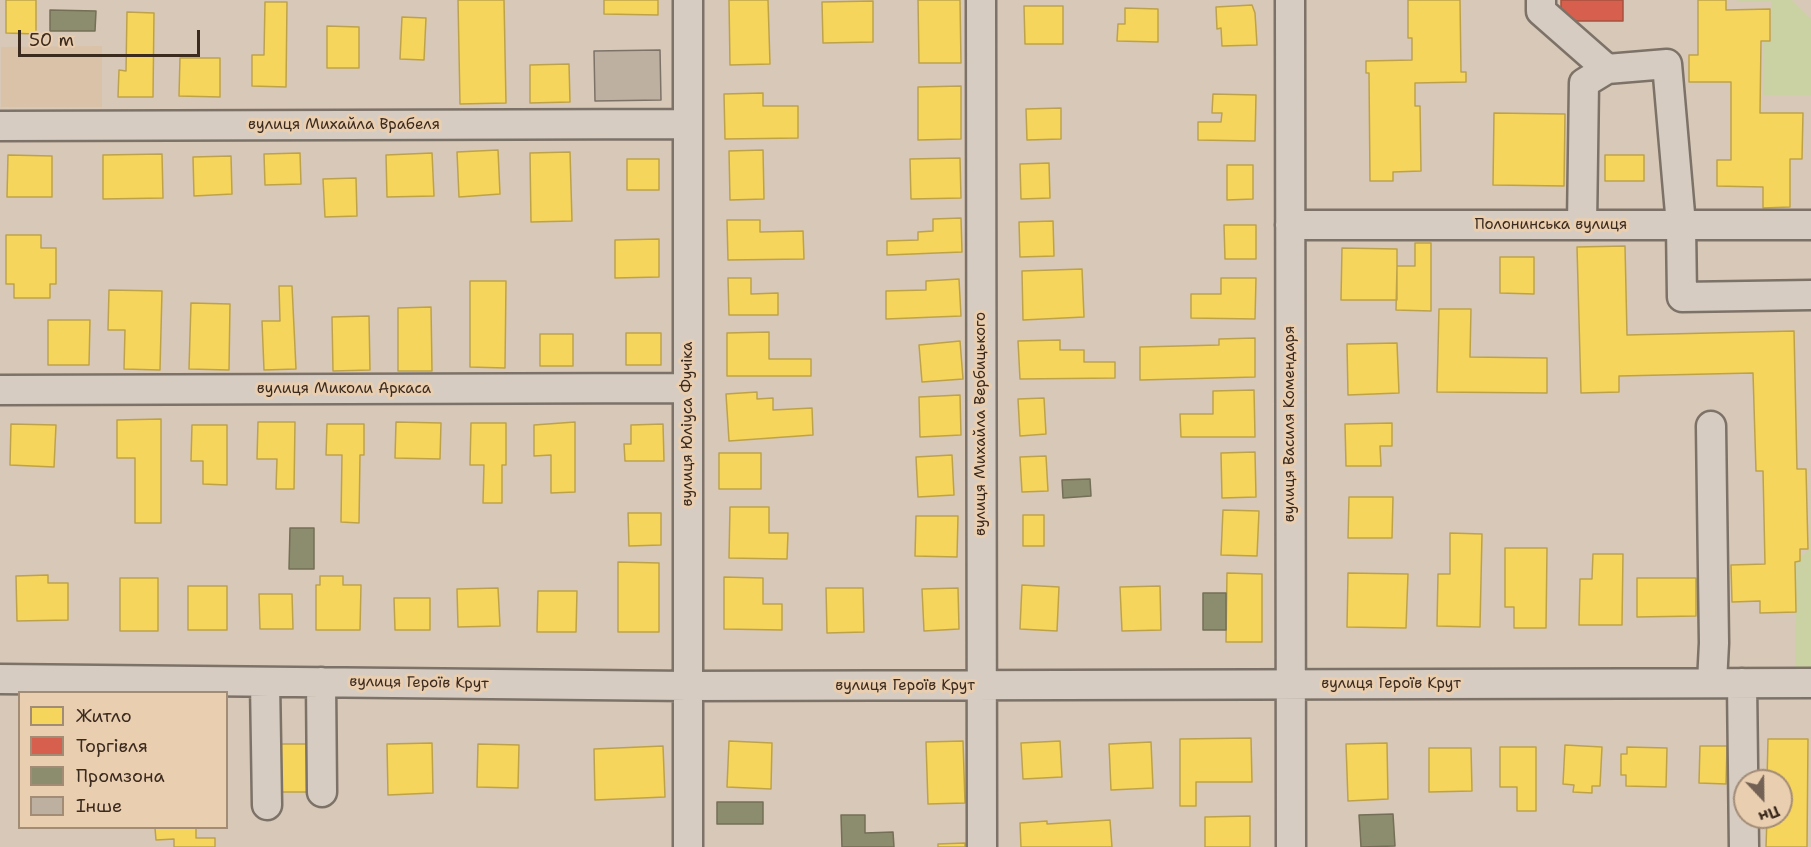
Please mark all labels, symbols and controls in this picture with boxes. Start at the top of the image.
scale bar [21,18,202,56]
text: 50 m [29,28,74,52]
street label: вулиця Михайла Врабеля [248,116,440,134]
street label: Полонинська вулиця [1475,216,1627,234]
street label: вулиця Михайла Вербицького [972,312,990,536]
street label: вулиця Василя Комендаря [1281,326,1299,522]
street label: вулиця Юліуса Фучіка [679,342,697,506]
street label: вулиця Миколи Аркаса [257,380,431,398]
street label: вулиця Героїв Крут [349,673,489,693]
street label: вулиця Героїв Крут [1321,675,1461,693]
street label: вулиця Героїв Крут [835,677,975,695]
legend [18,691,228,829]
text: Житло [76,704,132,728]
text: Торгівля [76,734,148,758]
text: Промзона [76,764,165,788]
north arrow [1733,769,1793,829]
text: Інше [76,794,122,818]
text: Пн [1755,801,1783,828]

